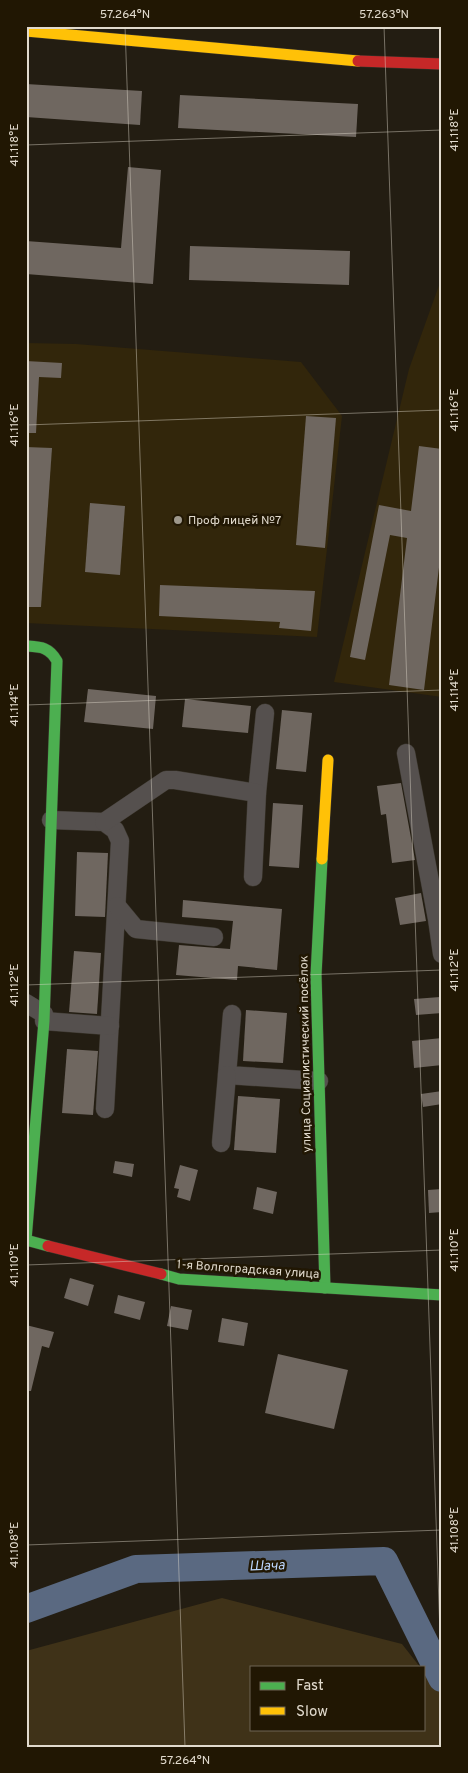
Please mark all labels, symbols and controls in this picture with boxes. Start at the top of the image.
text: 57.264°N [100,7,150,23]
text: 57.263°N [359,7,409,23]
text: 41.118°E [447,109,463,151]
text: 41.118°E [7,124,23,166]
text: 41.116°E [447,389,463,431]
text: 41.116°E [7,404,23,446]
place label: Проф лицей №7 [188,513,281,529]
marker: Проф лицей №7 [172,514,184,526]
text: 41.114°E [447,669,463,711]
text: 41.114°E [7,684,23,726]
text: 41.112°E [447,949,463,991]
street label: улица Социалистический посёлок [296,955,316,1153]
text: 41.112°E [7,964,23,1006]
text: 41.110°E [447,1228,463,1272]
text: 41.110°E [7,1243,23,1287]
street label: 1-я Волгоградская улица [176,1257,320,1283]
text: 41.108°E [447,1507,463,1553]
text: 41.108°E [7,1522,23,1568]
water label: Шача [249,1557,286,1576]
legend [250,1666,426,1730]
text: Fast [296,1677,324,1696]
text: Slow [296,1703,328,1722]
text: 57.264°N [160,1753,210,1769]

